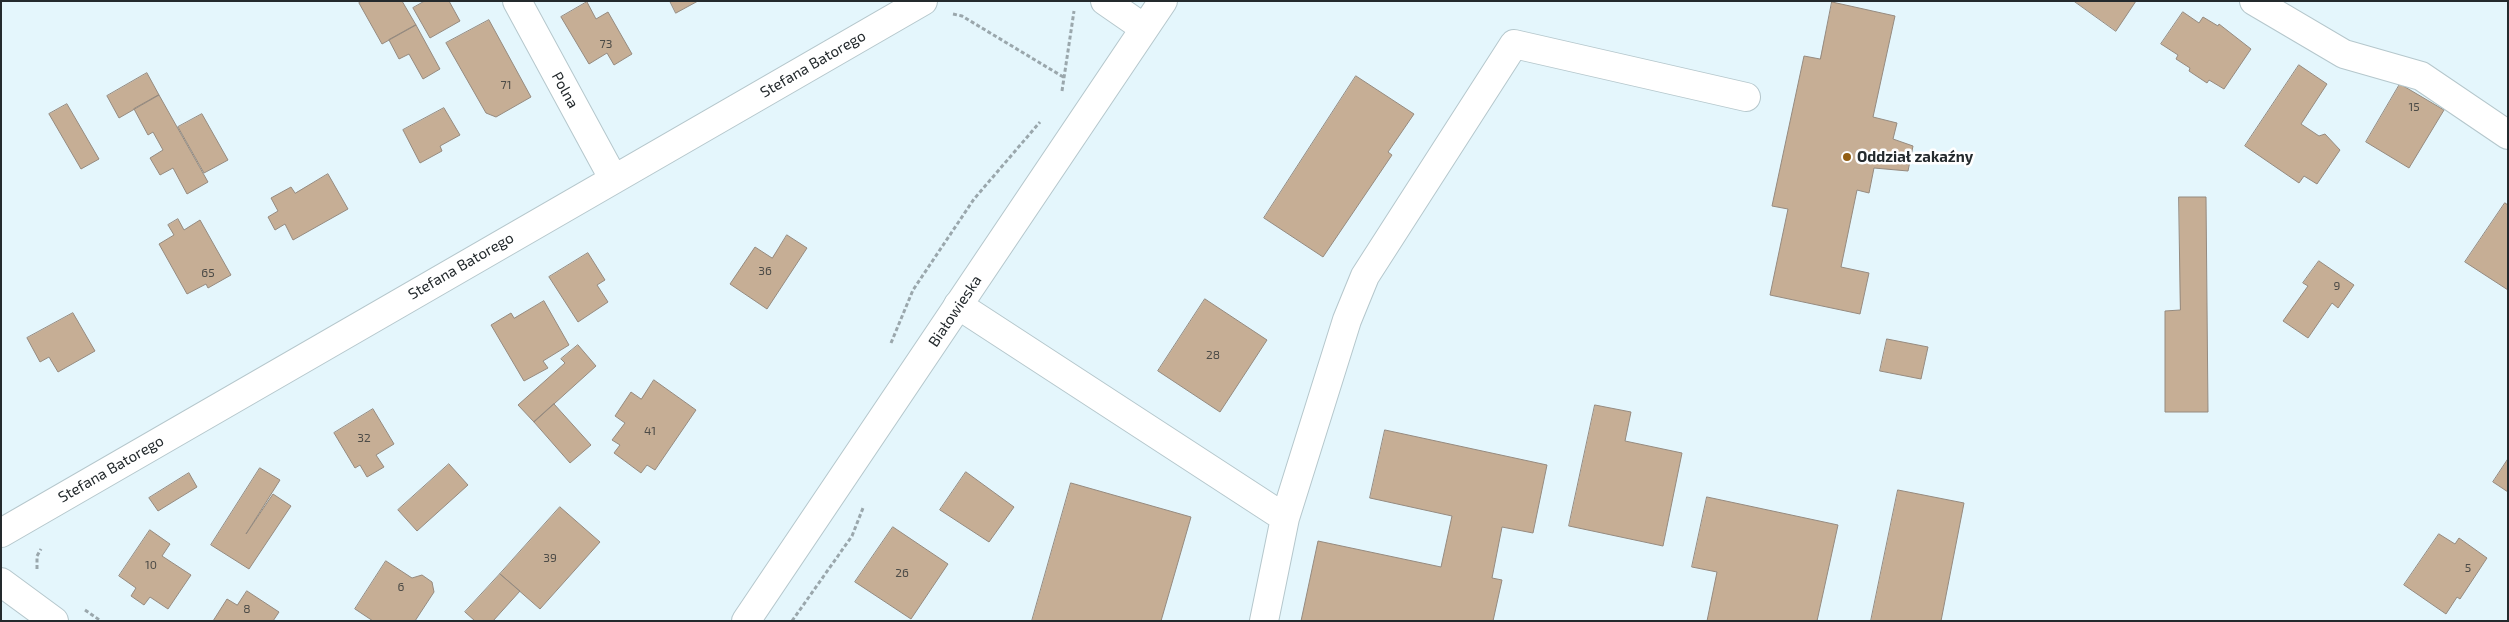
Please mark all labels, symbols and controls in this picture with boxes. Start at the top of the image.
street label: Stefana Batorego [757,27,869,101]
house number: 73 [600,37,612,51]
street label: Polna [548,69,582,111]
house number: 71 [501,78,511,92]
house number: 15 [2408,100,2420,114]
place label: Oddział zakaźny [1857,148,1973,166]
marker: Oddział zakaźny [1841,151,1853,163]
street label: Stefana Batorego [405,229,517,303]
house number: 36 [758,264,772,278]
house number: 65 [201,266,215,280]
street label: Białowieska [925,272,985,350]
house number: 9 [2334,279,2340,293]
house number: 28 [1206,348,1220,362]
house number: 41 [644,424,656,438]
house number: 32 [357,431,371,445]
street label: Stefana Batorego [55,432,167,506]
house number: 39 [543,551,557,565]
house number: 10 [145,558,157,572]
house number: 5 [2465,561,2471,575]
house number: 26 [895,566,909,580]
house number: 6 [398,580,404,594]
house number: 8 [243,602,251,616]

